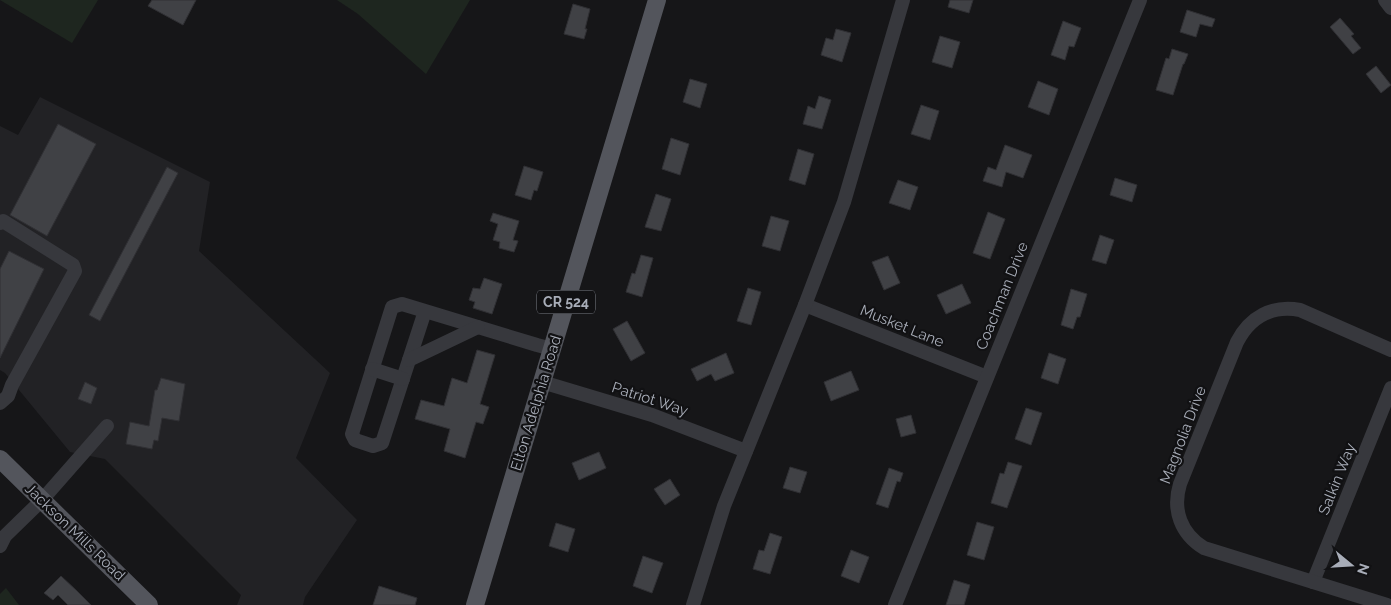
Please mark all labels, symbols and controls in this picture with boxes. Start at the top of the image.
street label: Coachman Drive [972,239,1032,353]
road number: CR 524 [537,290,595,314]
street label: Musket Lane [857,301,947,351]
street label: Elton Adelphia Road [507,333,565,473]
street label: Patriot Way [610,378,690,420]
street label: Magnolia Drive [1156,383,1210,486]
street label: Salkin Way [1314,441,1360,517]
street label: Jackson Mills Road [21,480,129,584]
north arrow [1326,540,1376,590]
text: N [1354,561,1373,577]

